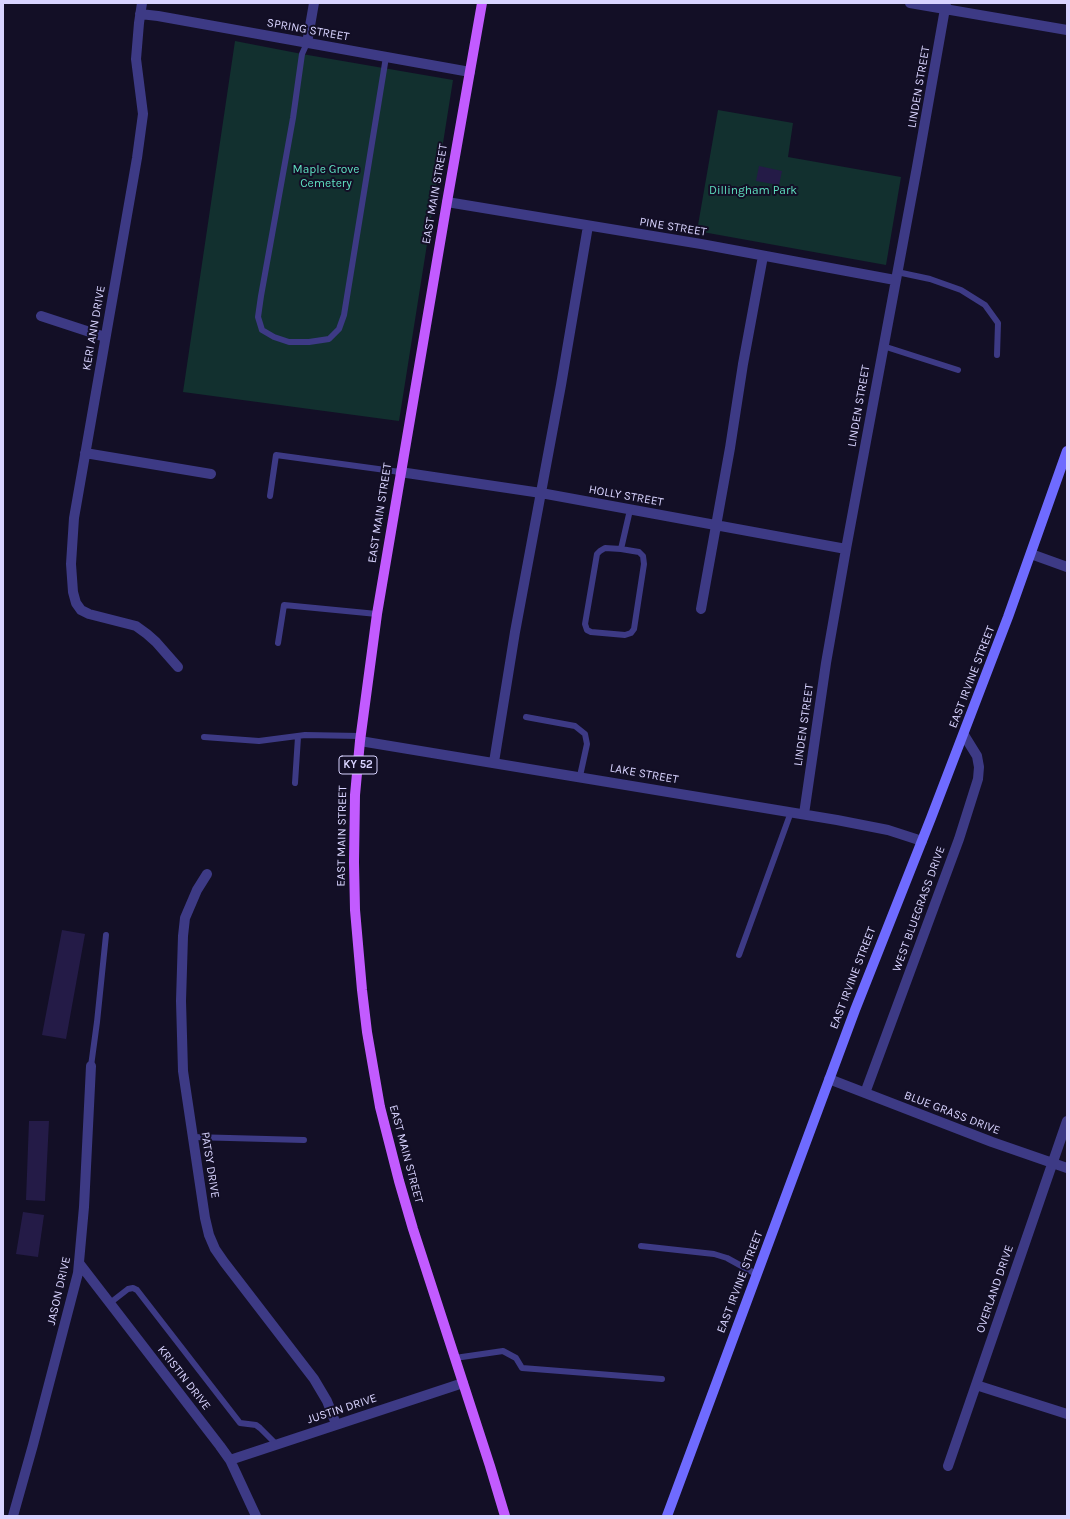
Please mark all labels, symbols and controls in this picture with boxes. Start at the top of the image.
street label: SPRING STREET [266,16,350,44]
street label: LINDEN STREET [905,45,933,129]
street label: EAST MAIN STREET [419,143,451,245]
park label: Maple Grove Cemetery [293,163,359,191]
park label: Dillingham Park [709,184,797,198]
street label: PINE STREET [638,215,708,239]
street label: KERI ANN DRIVE [79,284,109,372]
street label: LINDEN STREET [845,364,873,448]
street label: EAST MAIN STREET [365,462,395,564]
street label: HOLLY STREET [587,482,665,510]
street label: EAST IRVINE STREET [946,624,998,730]
street label: LINDEN STREET [791,683,817,767]
road number: KY 52 [339,756,377,774]
street label: LAKE STREET [609,761,679,787]
street label: EAST MAIN STREET [334,785,350,887]
street label: WEST BLUEGRASS DRIVE [890,844,948,974]
street label: EAST IRVINE STREET [827,925,879,1031]
street label: BLUE GRASS DRIVE [902,1088,1002,1138]
street label: EAST MAIN STREET [386,1103,426,1205]
street label: PATSY DRIVE [198,1131,222,1199]
street label: EAST IRVINE STREET [714,1229,766,1335]
street label: OVERLAND DRIVE [973,1243,1017,1335]
street label: JASON DRIVE [44,1255,74,1327]
street label: KRISTIN DRIVE [154,1343,214,1413]
street label: JUSTIN DRIVE [305,1391,379,1427]

